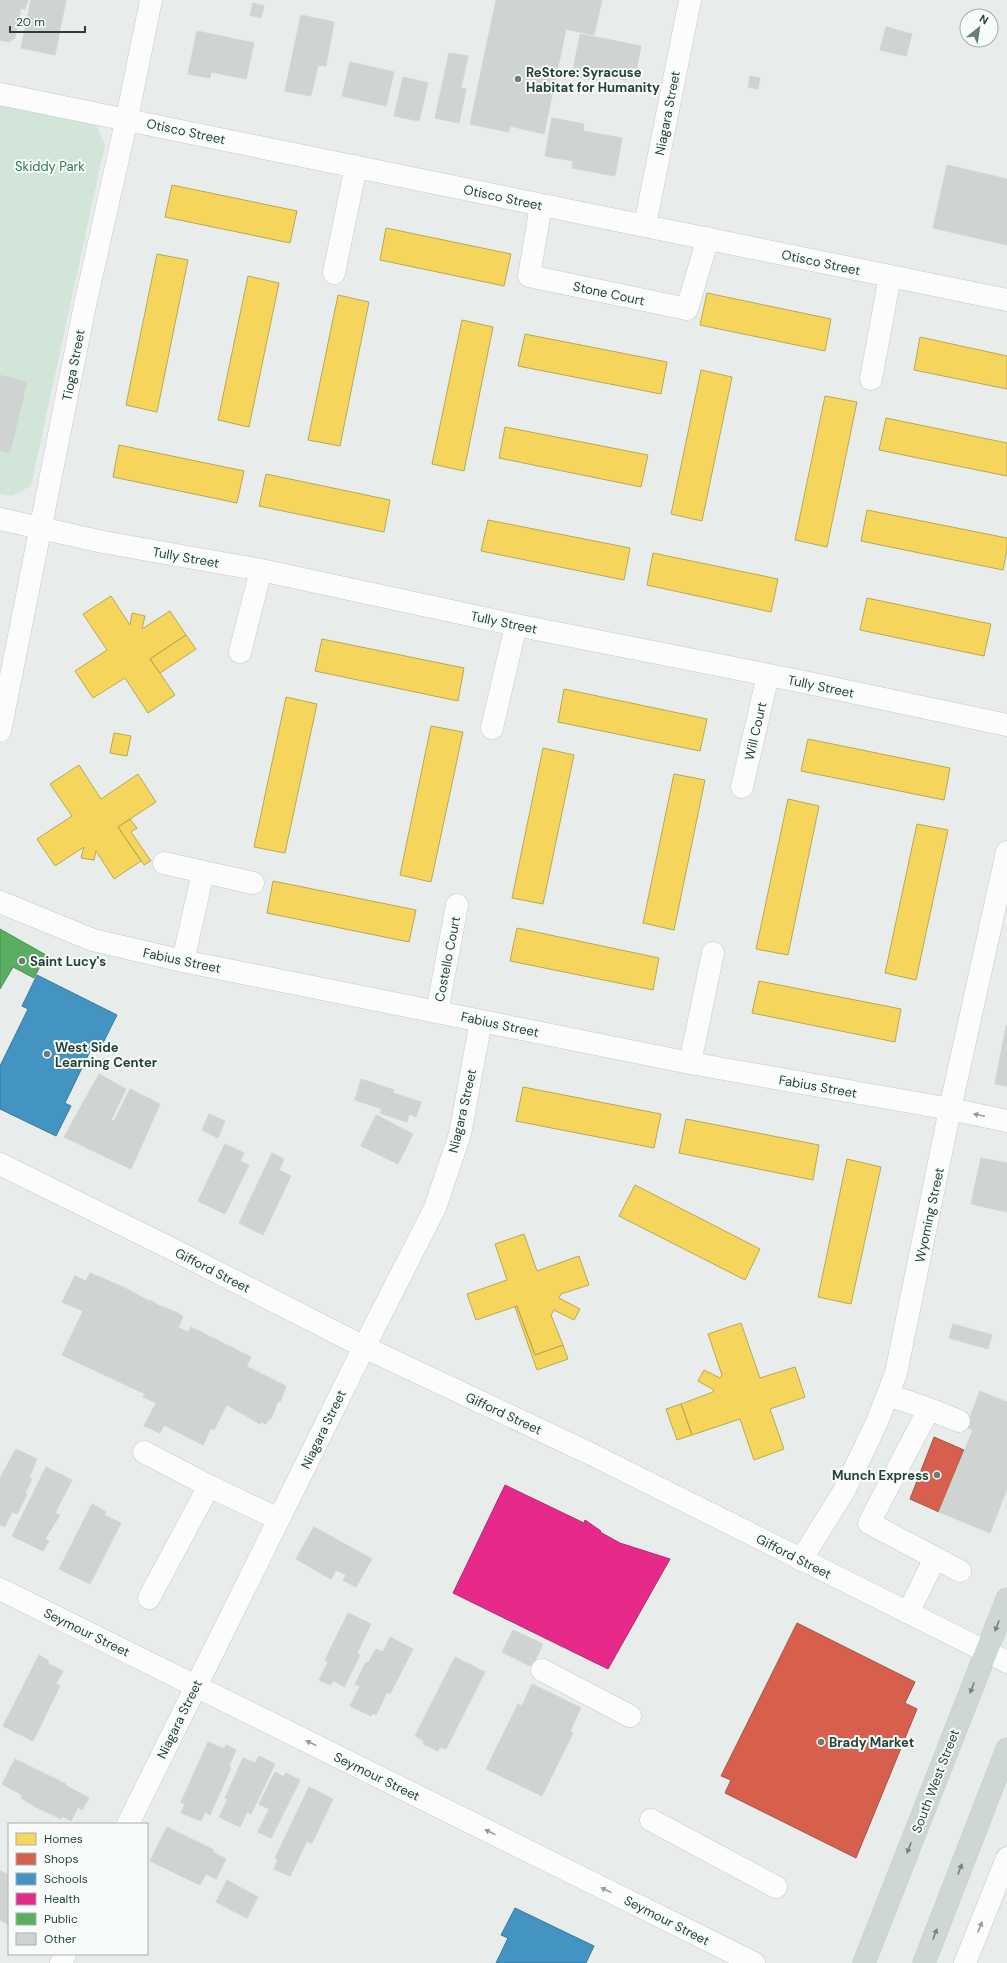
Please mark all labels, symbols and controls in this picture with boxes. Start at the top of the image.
scale bar [10,8,85,34]
north arrow [959,8,999,48]
text: N [977,11,991,27]
text: 20 m [16,14,45,30]
place label: ReStore: Syracuse Habitat for Humanity [526,64,660,96]
street label: Niagara Street [651,69,684,157]
marker: ReStore: Syracuse Habitat for Humanity [513,74,523,84]
street label: Otisco Street [145,115,227,148]
park label: Skiddy Park [15,158,85,175]
street label: Otisco Street [462,181,544,214]
street label: Otisco Street [780,246,862,279]
street label: Stone Court [571,278,646,309]
street label: Tioga Street [58,328,89,402]
street label: Tully Street [151,543,221,572]
street label: Tully Street [469,607,539,638]
street label: Tully Street [786,671,856,702]
street label: Will Court [741,700,770,762]
street label: Costello Court [431,915,464,1003]
street label: Fabius Street [141,944,222,977]
place label: Saint Lucy's [30,953,106,970]
marker: Saint Lucy's [17,956,27,966]
street label: Fabius Street [459,1008,540,1041]
place label: West Side Learning Center [55,1039,158,1071]
marker: West Side Learning Center [42,1049,52,1059]
street label: Niagara Street [445,1067,480,1155]
street label: Fabius Street [777,1071,858,1102]
one-way arrow [973,1112,985,1118]
street label: Wyoming Street [911,1166,948,1264]
street label: Gifford Street [172,1244,253,1297]
street label: Niagara Street [297,1387,350,1471]
street label: Gifford Street [463,1388,545,1439]
place label: Munch Express [832,1467,929,1484]
marker: Munch Express [932,1470,942,1480]
street label: Gifford Street [753,1530,834,1583]
street label: Seymour Street [41,1604,133,1661]
one-way arrow [993,1620,999,1632]
street label: Niagara Street [153,1677,206,1761]
one-way arrow [969,1683,975,1694]
street label: South West Street [908,1727,963,1835]
place label: Brady Market [829,1734,914,1751]
marker: Brady Market [816,1737,826,1747]
one-way arrow [305,1740,316,1746]
street label: Seymour Street [331,1748,423,1805]
legend [8,1823,148,1955]
one-way arrow [484,1829,495,1836]
text: Homes [44,1831,83,1847]
one-way arrow [906,1843,912,1854]
text: Shops [44,1851,79,1867]
one-way arrow [958,1863,964,1875]
text: Schools [44,1871,88,1887]
one-way arrow [600,1887,612,1893]
text: Health [44,1891,80,1907]
street label: Seymour Street [621,1892,712,1949]
text: Public [44,1911,78,1927]
one-way arrow [977,1920,983,1932]
one-way arrow [932,1928,938,1940]
text: Other [44,1931,77,1947]

